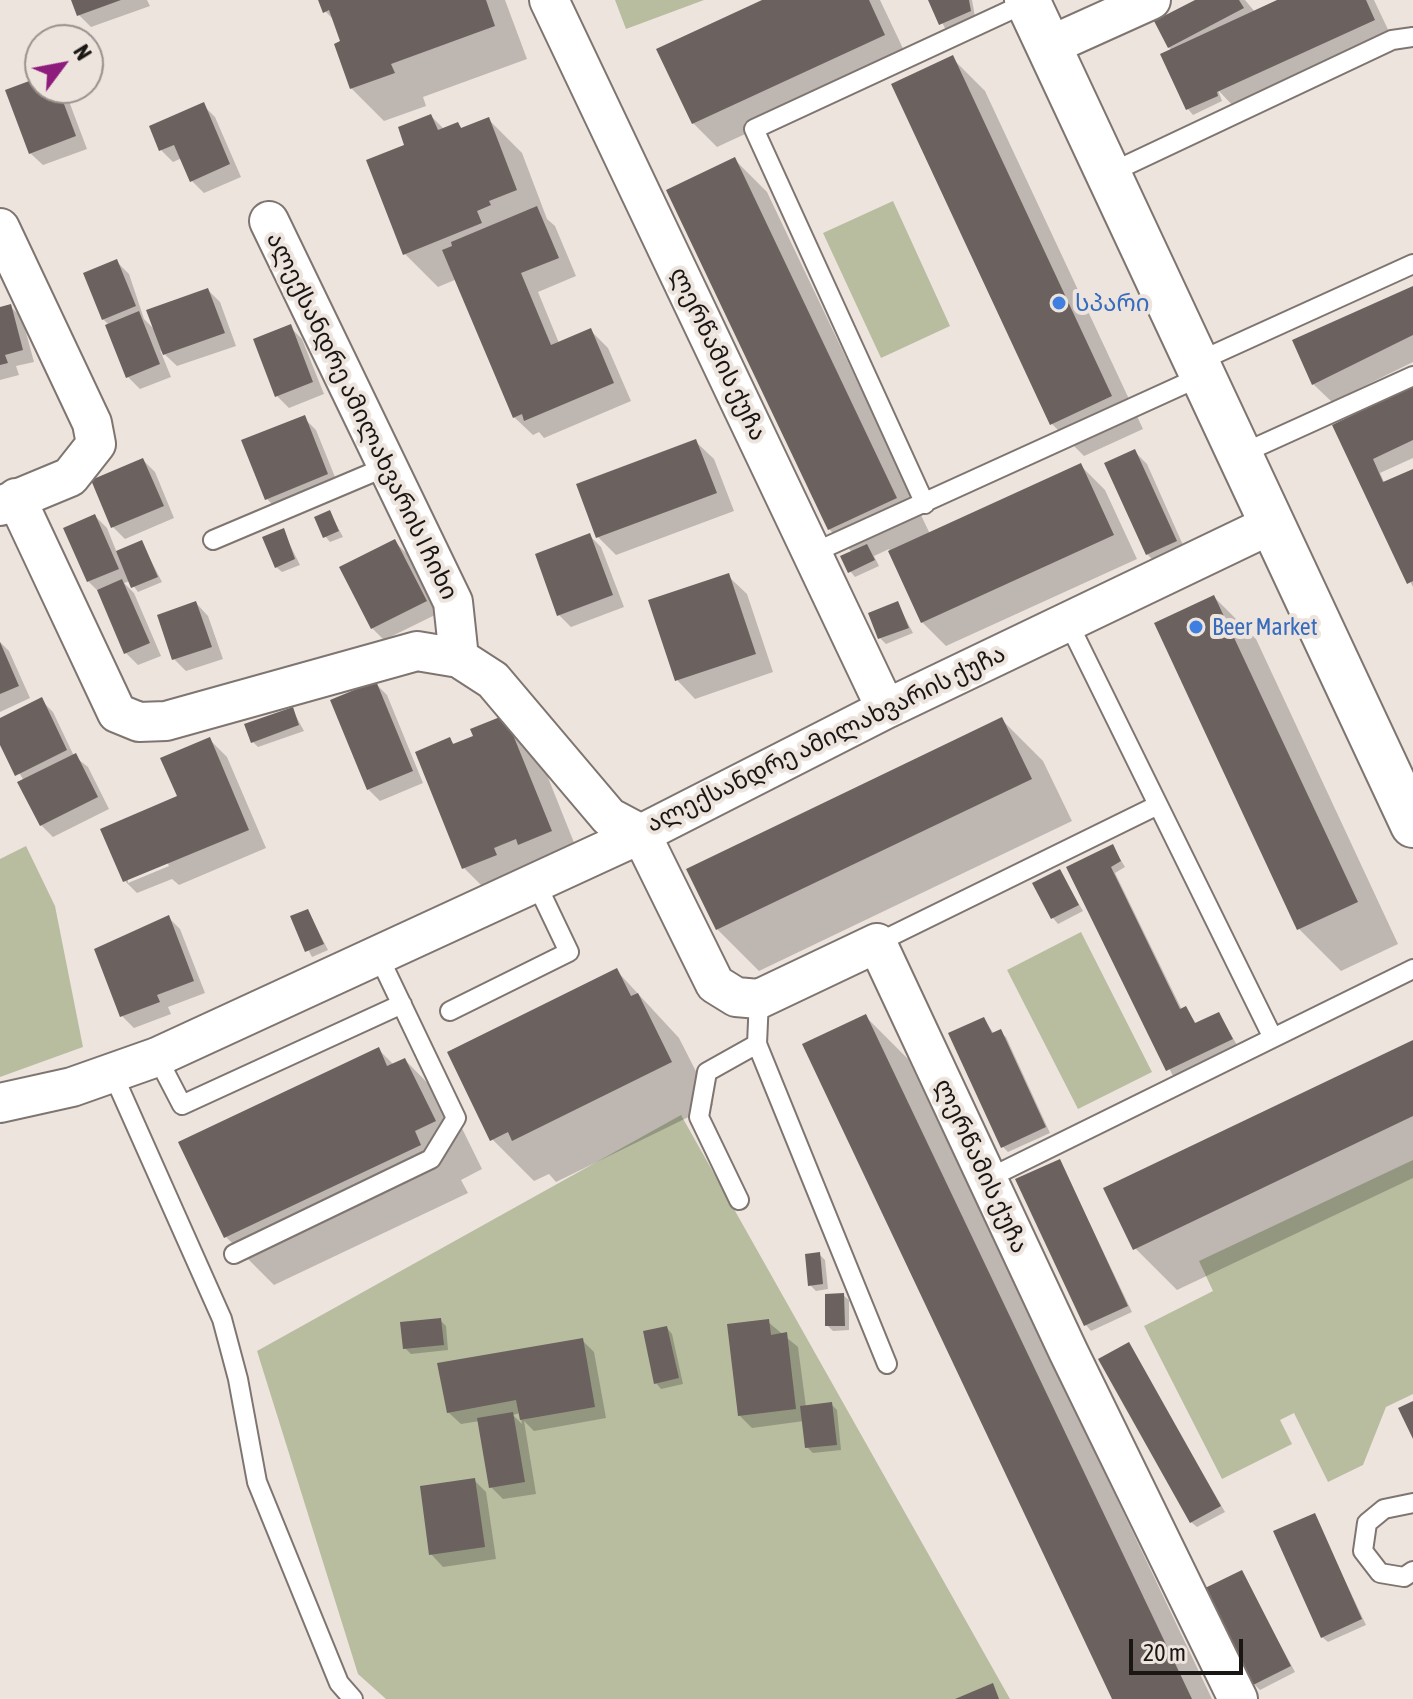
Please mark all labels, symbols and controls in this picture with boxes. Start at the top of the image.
north arrow [24,24,104,104]
text: N [68,40,97,65]
street label: ალექსანდრე ამილახვარის I ჩიხი [260,228,464,604]
street label: ლერწამის ქუჩა [664,263,772,445]
place label: სპარი [1075,289,1150,317]
marker: სპარი [1050,294,1068,312]
place label: Beer Market [1212,613,1318,641]
marker: Beer Market [1187,618,1205,636]
street label: ალექსანდრე ამილახვარის ქუჩა [642,639,1010,839]
street label: ლერწამის ქუჩა [928,1074,1034,1258]
scale bar [1133,1623,1247,1673]
text: 20 m [1143,1639,1186,1666]

